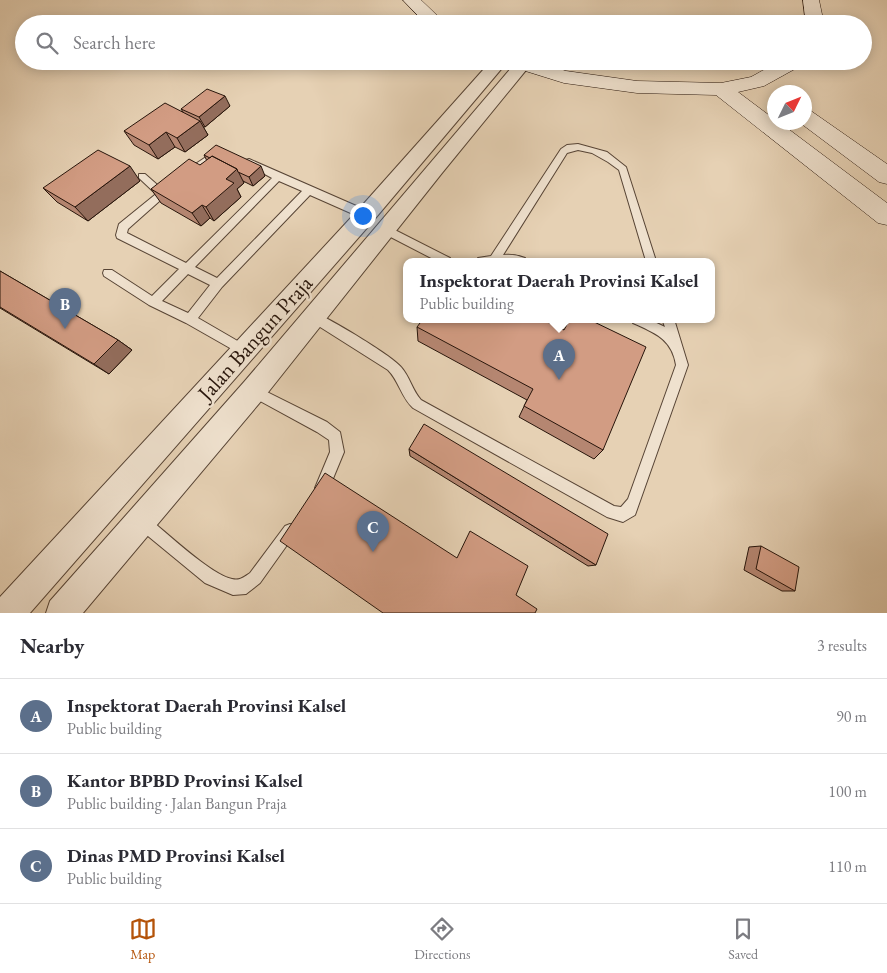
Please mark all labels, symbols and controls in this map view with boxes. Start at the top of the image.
search box [15,15,872,70]
icon: search [33,29,61,57]
text: Search here [73,30,155,55]
north arrow [767,85,812,130]
your location [350,203,376,229]
popup [403,258,715,323]
text: Inspektorat Daerah Provinsi Kalsel [419,268,699,293]
street label: Jalan Bangun Praja [190,269,319,408]
pin: B [49,288,81,329]
text: Public building [419,293,514,314]
pin: A [543,339,575,380]
pin: C [357,511,389,552]
text: Nearby [20,632,84,659]
text: 3 results [817,635,867,656]
text: Inspektorat Daerah Provinsi Kalsel [67,693,346,718]
text: A [30,706,42,727]
text: 90 m [836,706,867,727]
text: Public building [67,718,162,739]
text: Kantor BPBD Provinsi Kalsel [67,768,303,793]
text: B [31,781,41,802]
text: 100 m [828,781,867,802]
text: Public building · Jalan Bangun Praja [67,793,287,814]
text: Dinas PMD Provinsi Kalsel [67,843,285,868]
text: C [30,856,42,877]
text: 110 m [828,856,867,877]
text: Public building [67,868,162,889]
tab: Map [129,915,157,963]
tab: Directions [414,915,471,963]
tab: Saved [728,915,758,963]

